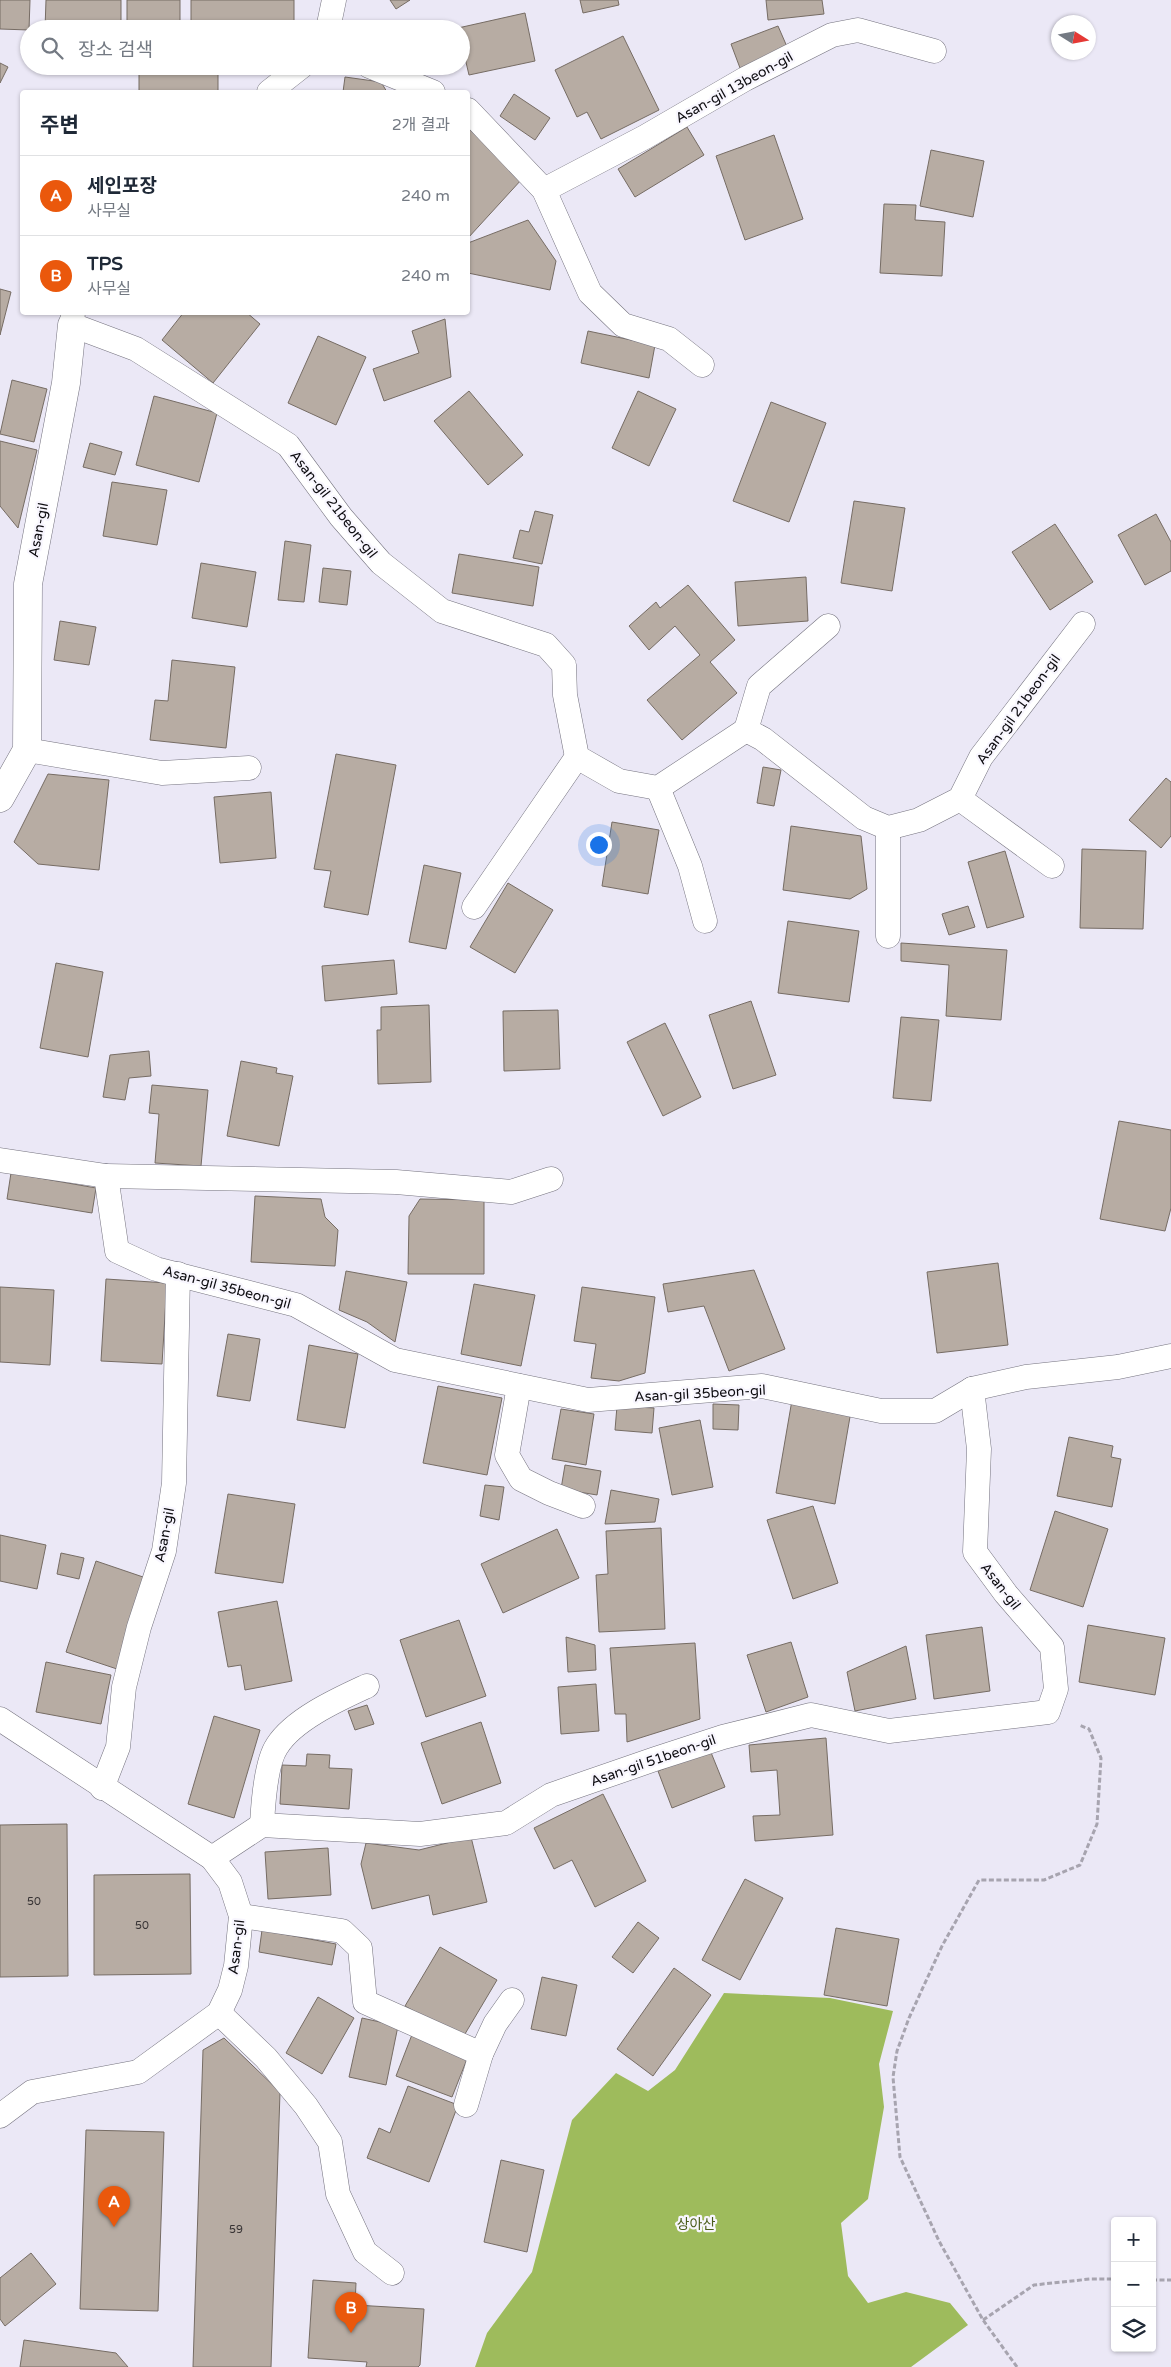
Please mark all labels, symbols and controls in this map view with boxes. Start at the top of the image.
north arrow [1051,15,1096,60]
search box [20,20,470,75]
icon: search [38,34,66,62]
text: 장소 검색 [78,39,153,61]
street label: Asan-gil 13beon-gil [673,48,796,127]
text: 주변 [40,113,79,138]
text: 2개 결과 [392,115,450,135]
text: 세인포장 [87,175,157,197]
text: A [50,186,62,206]
text: 240 m [401,186,450,206]
text: 사무실 [87,201,131,221]
text: TPS [87,253,123,275]
text: B [50,266,62,286]
text: 240 m [401,266,450,286]
text: 사무실 [87,279,131,299]
street label: Asan-gil 21beon-gil [286,447,381,561]
street label: Asan-gil [25,501,52,559]
street label: Asan-gil 21beon-gil [973,651,1064,768]
your location [586,832,612,858]
street label: Asan-gil 35beon-gil [161,1262,293,1313]
street label: Asan-gil 35beon-gil [634,1382,766,1405]
street label: Asan-gil [151,1506,178,1564]
street label: Asan-gil [977,1559,1024,1613]
street label: Asan-gil 51beon-gil [588,1731,718,1790]
house number: 50 [27,1895,41,1908]
house number: 50 [135,1919,149,1932]
street label: Asan-gil [225,1919,248,1975]
pin: A [98,2186,130,2227]
park label: 상아산 [677,2216,715,2233]
map controls [1111,2217,1156,2352]
button: + [1111,2217,1156,2262]
house number: 59 [229,2223,243,2236]
button: − [1111,2262,1156,2307]
pin: B [335,2292,367,2333]
button: layers [1111,2307,1156,2352]

